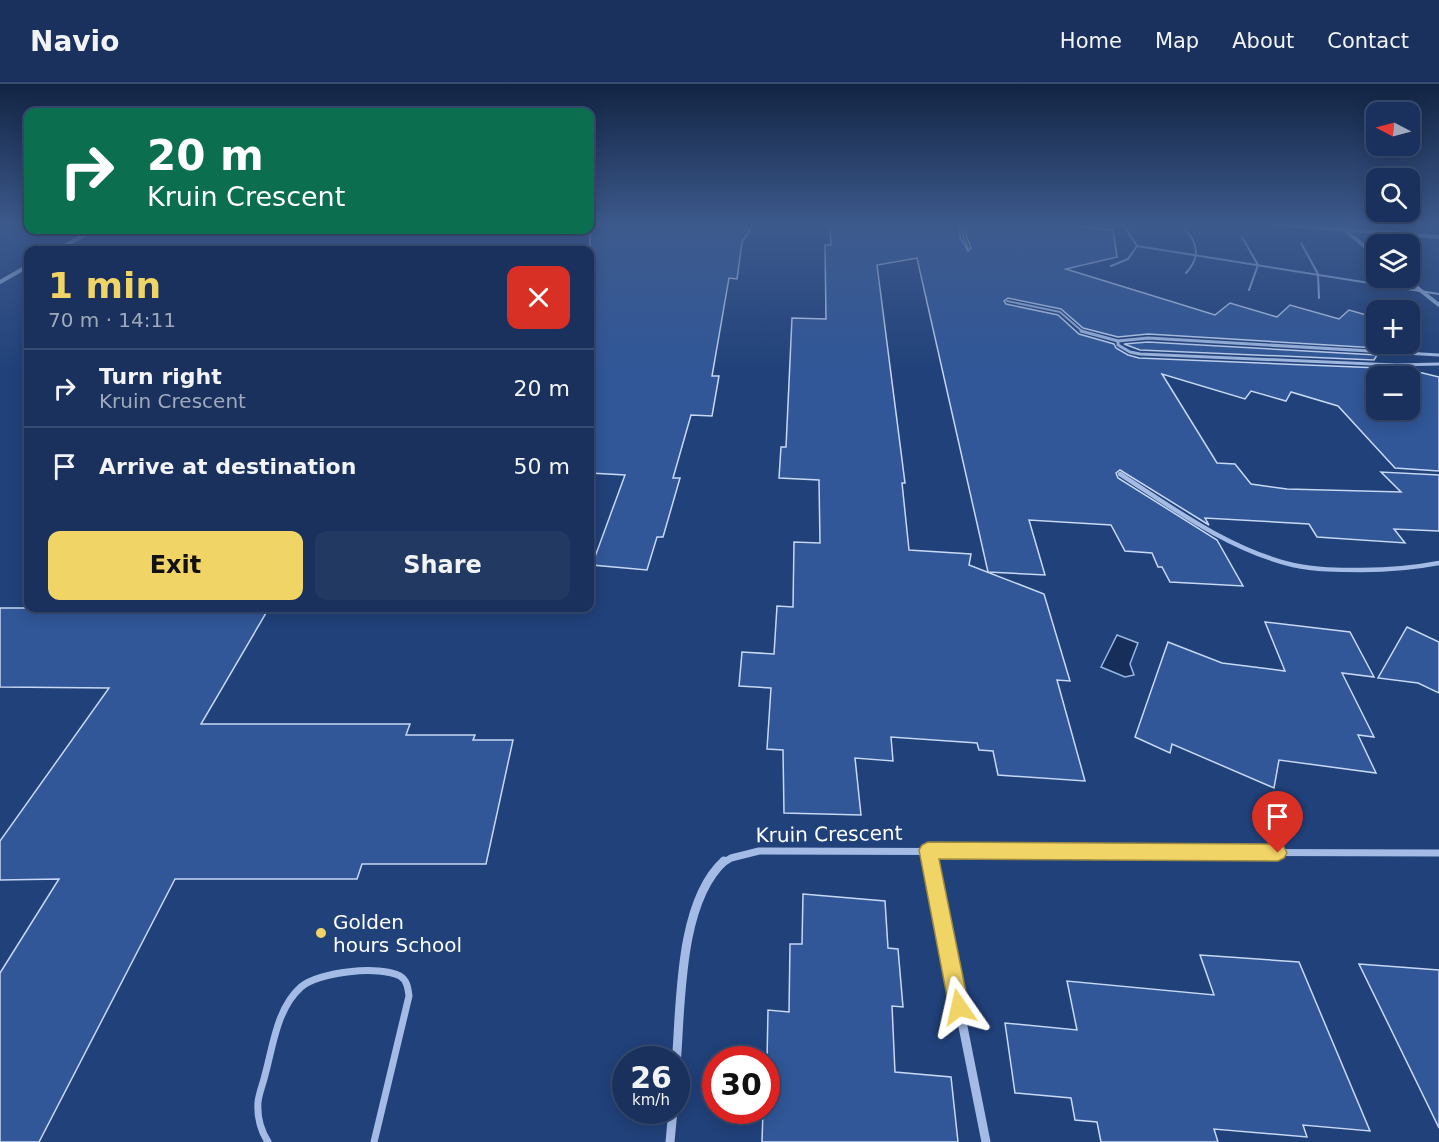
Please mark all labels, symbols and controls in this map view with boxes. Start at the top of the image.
text: Navio [30,25,119,58]
text: Home [1060,29,1122,53]
text: Map [1155,29,1199,53]
text: About [1232,29,1294,53]
text: Contact [1327,29,1409,53]
north arrow [1366,102,1420,156]
map controls [1366,102,1420,420]
text: 20 m [147,131,264,180]
icon: right [48,132,126,210]
button: search [1366,168,1420,222]
text: Kruin Crescent [147,181,345,212]
button: layers [1366,234,1420,288]
text: 1 min [48,265,161,306]
button: close [507,266,570,329]
button: + [1366,300,1420,354]
text: 70 m · 14:11 [48,308,176,332]
text: Turn right [99,364,222,389]
button: − [1366,366,1420,420]
icon: right [48,372,81,405]
text: 20 m [514,376,570,401]
text: Kruin Crescent [99,389,246,413]
icon: arrive [48,450,81,483]
text: Arrive at destination [99,454,356,479]
text: 50 m [514,454,570,479]
button: Exit [48,531,303,600]
button: Share [315,531,570,600]
pin [1252,791,1303,853]
icon: arrive [1261,800,1294,833]
street label: Kruin Crescent [755,821,903,847]
place label: Golden hours School [333,910,462,957]
marker: Golden hours School [314,926,328,940]
position arrow [927,975,991,1039]
speed limit sign: 30 [702,1046,780,1124]
text: 26 [630,1060,672,1095]
text: km/h [632,1091,670,1109]

